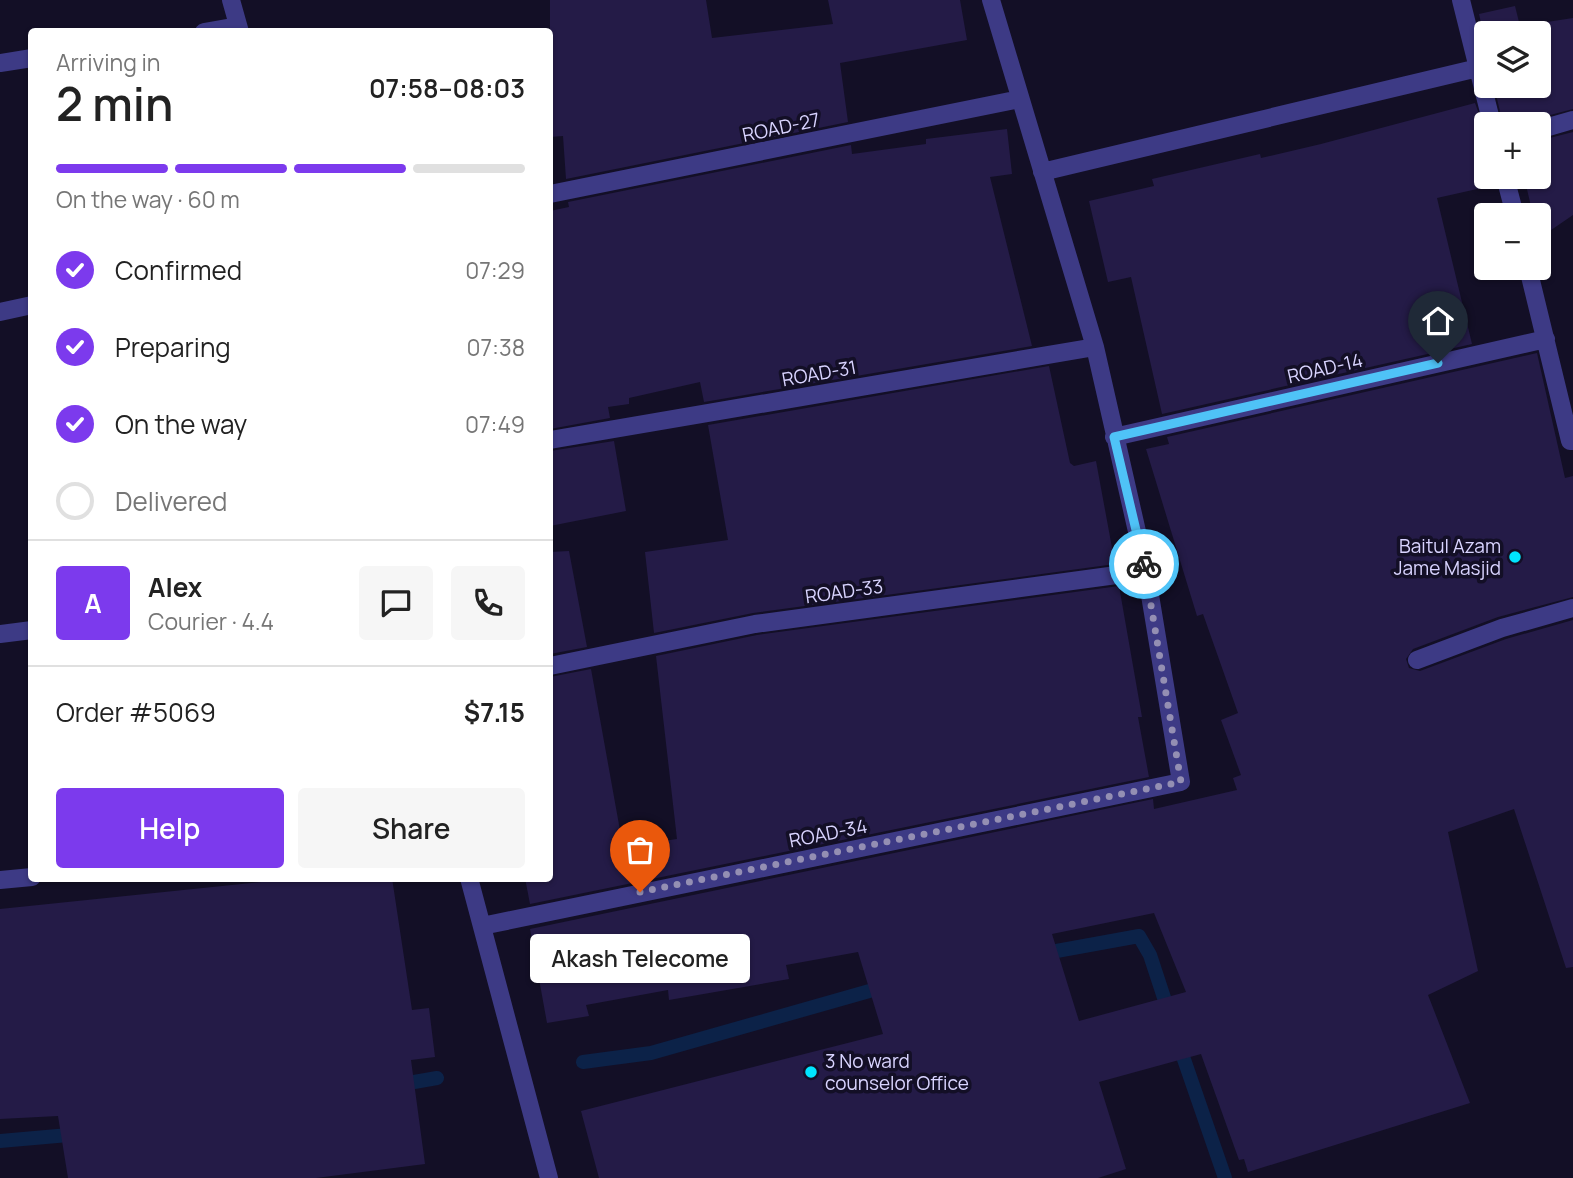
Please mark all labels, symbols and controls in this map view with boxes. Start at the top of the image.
map controls [1474,21,1551,280]
button: layers [1474,21,1551,98]
text: Arriving in [56,46,161,78]
text: 07:58–08:03 [369,70,525,106]
text: 2 min [56,72,173,135]
street label: ROAD-27 [740,106,822,148]
button: + [1474,112,1551,189]
text: On the way · 60 m [56,183,240,215]
button: − [1474,203,1551,280]
icon: check [56,251,94,289]
text: Confirmed [115,252,242,288]
text: 07:29 [465,254,525,286]
pin [1408,291,1468,363]
icon: home [1419,302,1457,340]
icon: check [56,328,94,366]
text: Preparing [115,329,231,365]
text: 07:38 [466,331,525,363]
street label: ROAD-14 [1285,347,1365,389]
street label: ROAD-31 [780,354,858,392]
icon: check [56,405,94,443]
text: On the way [115,406,247,442]
text: 07:49 [465,408,525,440]
text: Delivered [115,483,227,519]
courier [1109,529,1179,599]
place label: Baitul Azam Jame Masjid [1394,533,1501,581]
icon: bike [1125,545,1163,583]
marker: Baitul Azam Jame Masjid [1507,549,1523,565]
button: chat [359,566,433,640]
button: phone [451,566,525,640]
text: Alex [148,569,202,605]
street label: ROAD-33 [803,573,885,609]
text: A [84,585,102,621]
text: Courier · 4.4 [148,605,274,637]
text: Order #5069 [56,694,216,730]
text: $7.15 [464,694,525,730]
button: Help [56,788,284,868]
button: Share [298,788,525,868]
street label: ROAD-34 [787,813,869,853]
pin [610,820,670,892]
icon: bag [621,831,659,869]
callout: Akash Telecome [530,934,750,983]
text: Akash Telecome [551,942,729,974]
place label: 3 No ward counselor Office [825,1048,969,1096]
marker: 3 No ward counselor Office [803,1064,819,1080]

